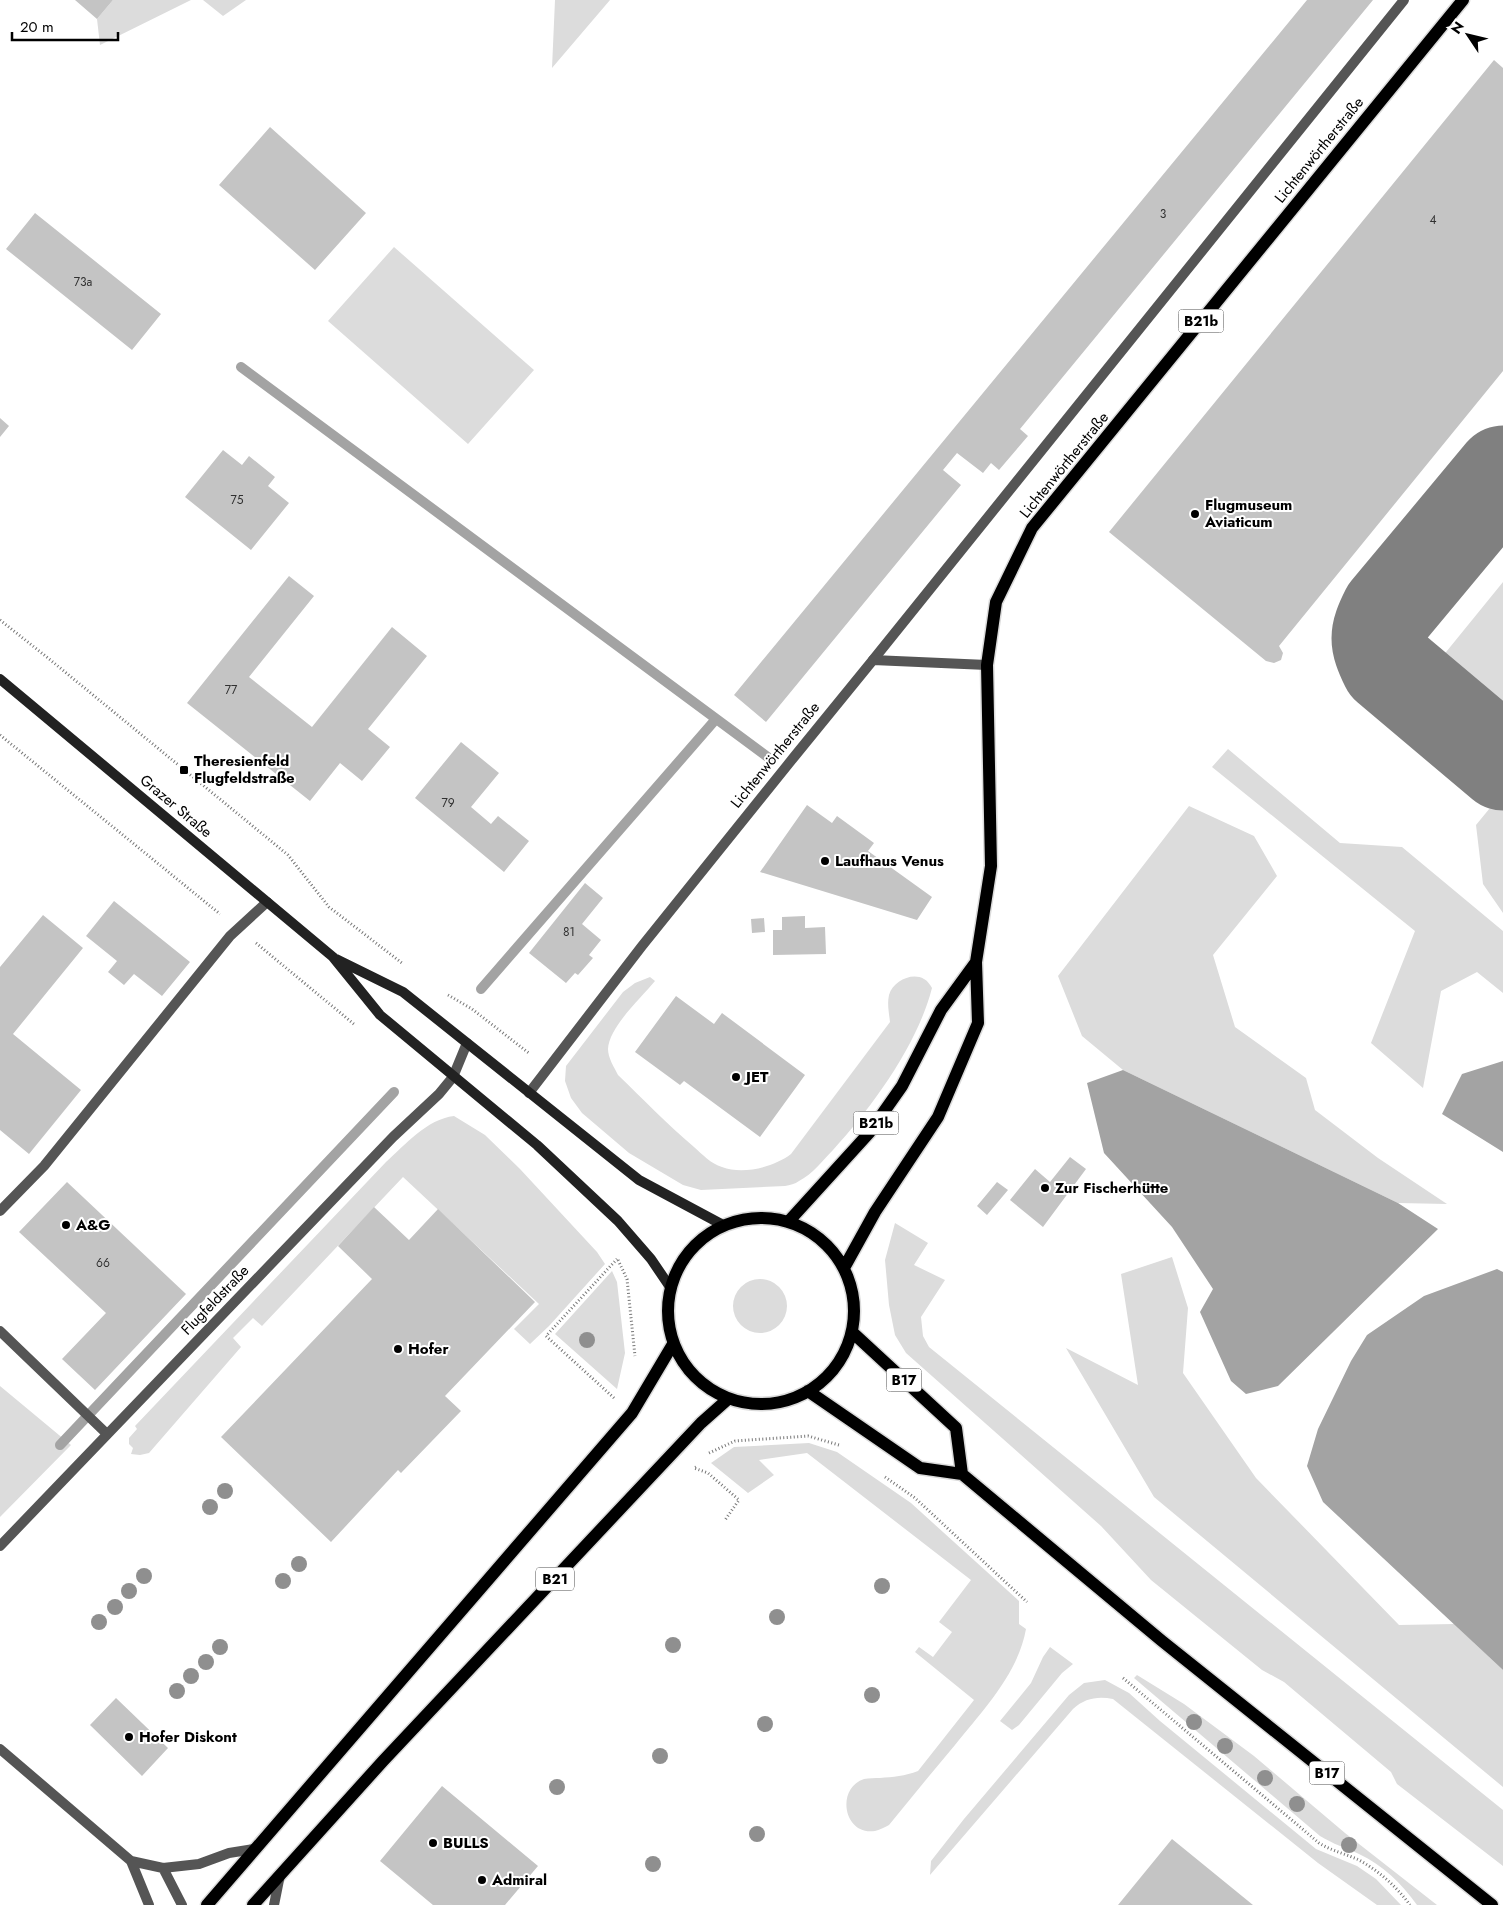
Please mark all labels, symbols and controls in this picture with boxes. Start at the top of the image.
scale bar [12,10,119,42]
north arrow [1443,10,1493,60]
text: 20 m [20,16,54,38]
text: N [1446,17,1469,38]
street label: Lichtenwörtherstraße [1269,92,1369,208]
house number: 3 [1160,205,1167,223]
house number: 4 [1430,211,1437,229]
house number: 73a [74,273,93,291]
road number: B21b [1178,310,1224,332]
street label: Lichtenwörtherstraße [1014,407,1114,523]
house number: 75 [230,491,244,509]
place label: Flugmuseum Aviaticum [1204,494,1292,533]
marker: Flugmuseum Aviaticum [1189,508,1201,520]
house number: 77 [225,681,238,699]
street label: Lichtenwörtherstraße [725,697,825,813]
place label: Theresienfeld Flugfeldstraße [194,750,295,789]
marker: Theresienfeld Flugfeldstraße [178,764,190,776]
street label: Grazer Straße [135,769,217,843]
house number: 79 [441,794,455,812]
place label: Laufhaus Venus [835,850,944,872]
marker: Laufhaus Venus [819,855,831,867]
house number: 81 [563,923,575,941]
place label: JET [743,1066,769,1088]
marker: JET [730,1071,742,1083]
road number: B21b [854,1112,898,1134]
place label: Zur Fischerhütte [1055,1177,1169,1199]
marker: Zur Fischerhütte [1039,1182,1051,1194]
place label: A&G [75,1214,111,1236]
marker: A&G [60,1219,72,1231]
house number: 66 [96,1254,110,1272]
street label: Flugfeldstraße [176,1260,254,1340]
place label: Hofer [408,1338,449,1360]
marker: Hofer [392,1343,404,1355]
road number: B17 [886,1368,922,1392]
road number: B21 [536,1568,574,1590]
place label: Hofer Diskont [139,1726,237,1748]
marker: Hofer Diskont [123,1731,135,1743]
road number: B17 [1310,1762,1344,1785]
place label: BULLS [443,1832,489,1854]
marker: BULLS [427,1837,439,1849]
place label: Admiral [491,1869,547,1891]
marker: Admiral [476,1874,488,1886]

